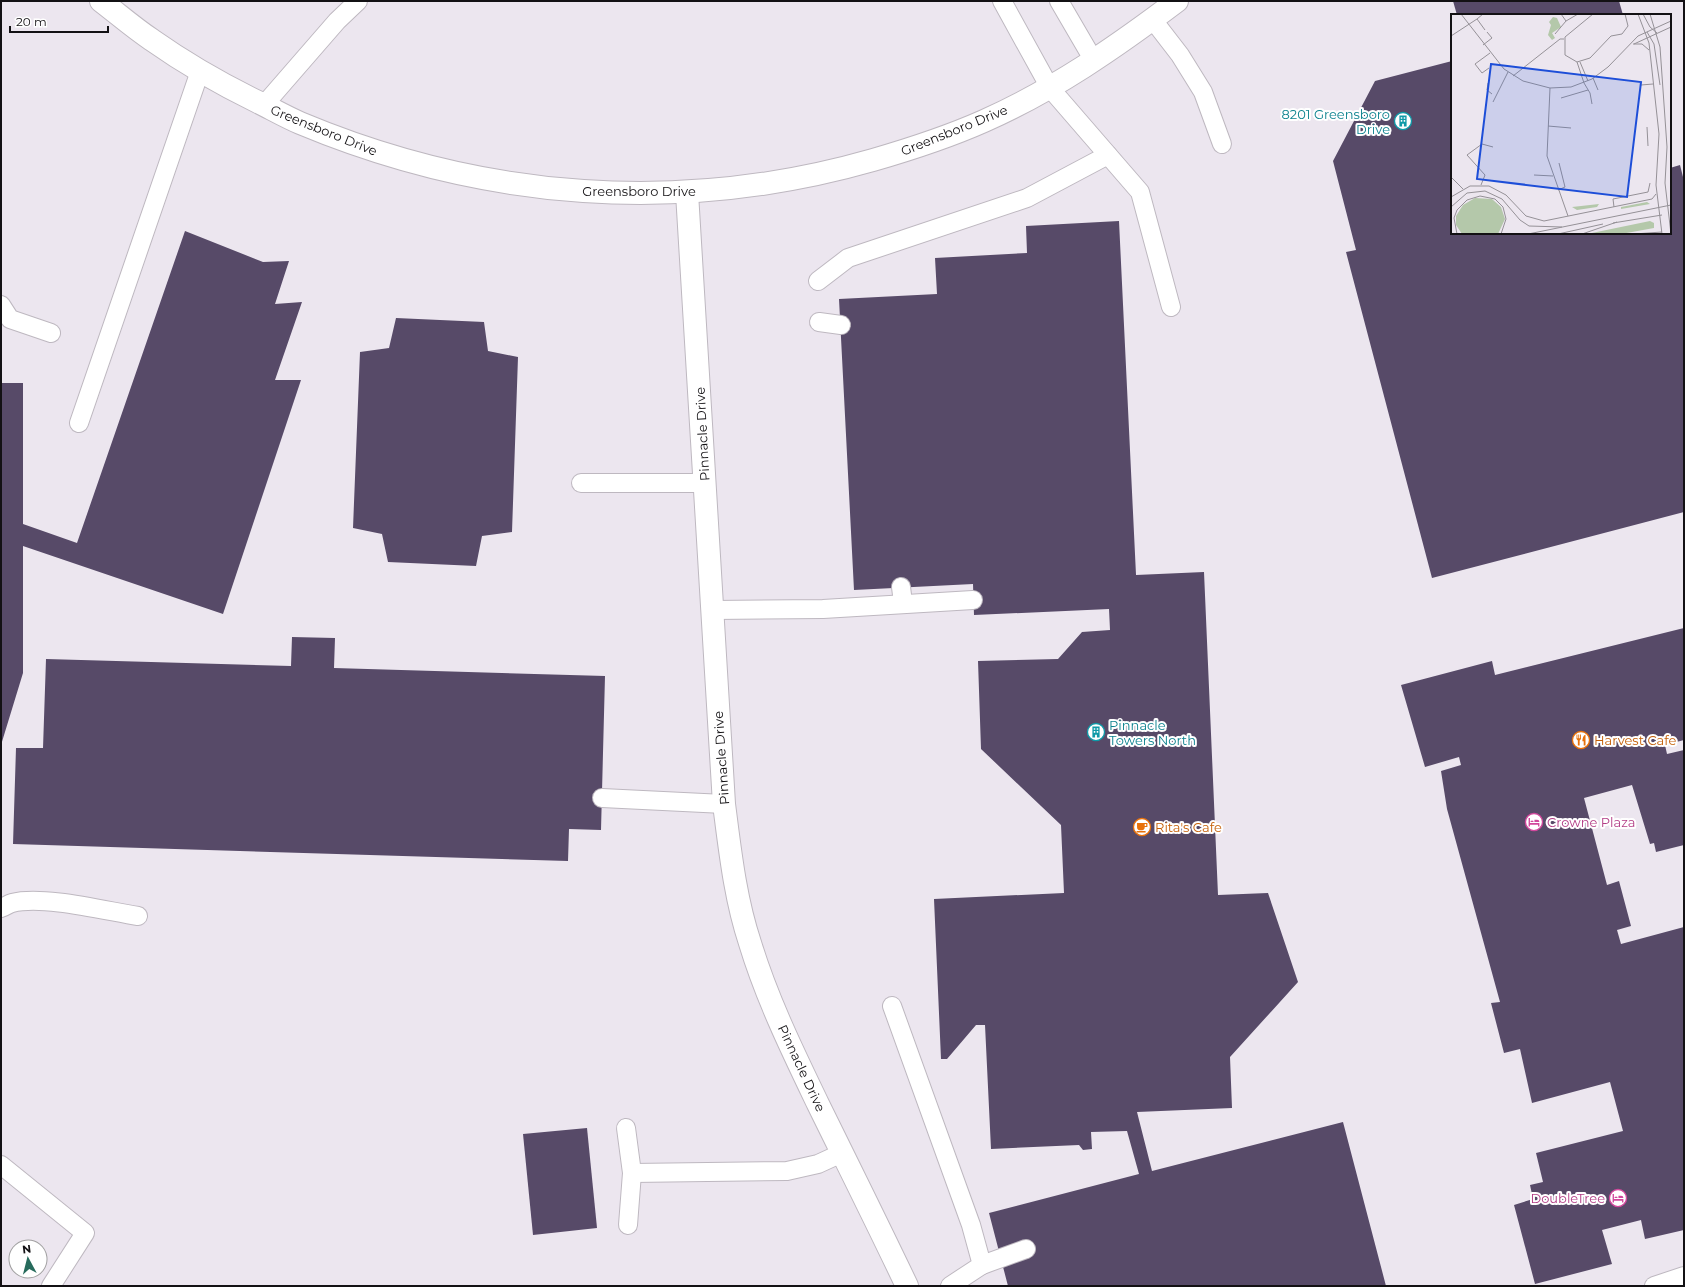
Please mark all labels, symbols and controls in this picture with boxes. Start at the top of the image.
scale bar [10,8,108,34]
text: 20 m [16,14,47,29]
inset map [1451,14,1671,234]
street label: Greensboro Drive [268,101,380,159]
street label: Greensboro Drive [898,101,1010,159]
place label: 8201 Greensboro Drive [1282,106,1390,137]
building icon: 8201 Greensboro Drive [1393,111,1413,131]
street label: Greensboro Drive [582,183,696,199]
street label: Pinnacle Drive [692,386,712,481]
street label: Pinnacle Drive [710,710,732,805]
place label: Pinnacle Towers North [1109,717,1196,748]
building icon: Pinnacle Towers North [1086,722,1106,742]
restaurant icon: Harvest Cafe [1571,730,1591,750]
place label: Harvest Cafe [1594,732,1676,748]
hotel icon: Crowne Plaza [1524,812,1544,832]
place label: Crowne Plaza [1547,814,1636,830]
cafe icon: Rita's Cafe [1132,817,1152,837]
place label: Rita's Cafe [1155,819,1222,835]
street label: Pinnacle Drive [775,1022,829,1114]
hotel icon: DoubleTree [1608,1188,1628,1208]
place label: DoubleTree [1530,1190,1605,1206]
north arrow [8,1239,48,1279]
text: N [22,1242,32,1257]

